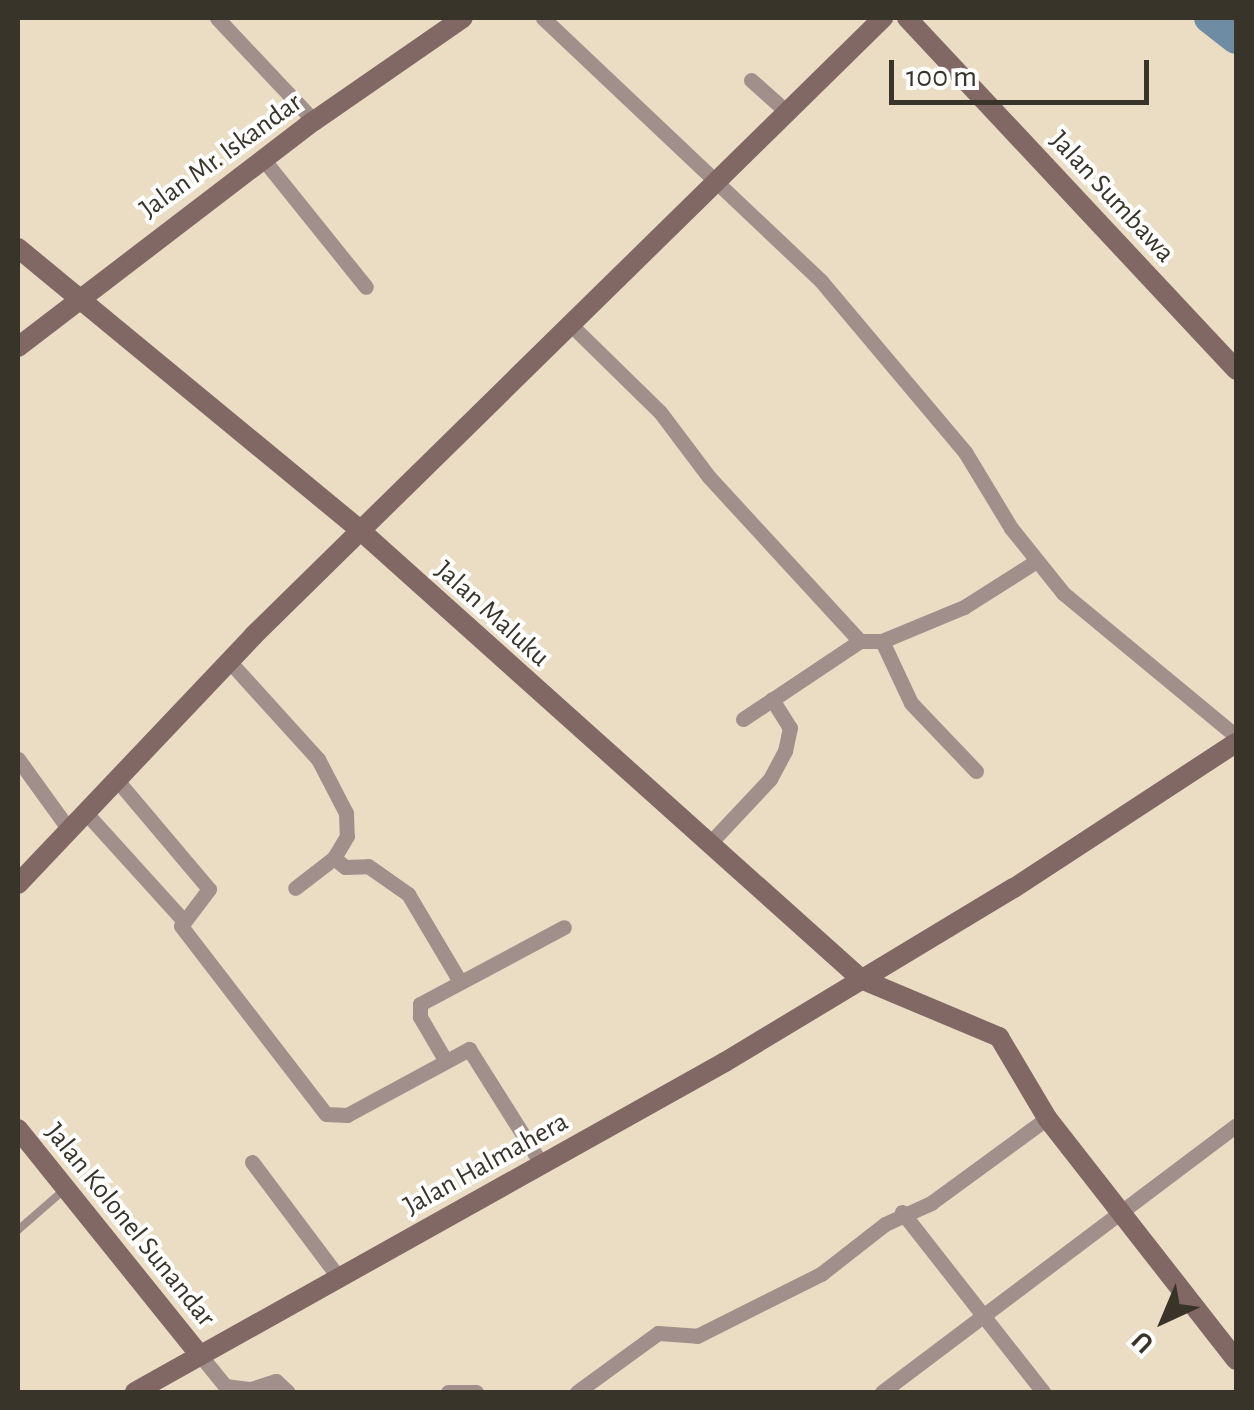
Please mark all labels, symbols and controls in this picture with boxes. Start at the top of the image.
scale bar [894,40,1154,102]
text: 100 m [906,62,977,92]
street label: Jalan Mr. Iskandar [133,86,309,226]
street label: Jalan Sumbawa [1043,124,1181,270]
street label: Jalan Maluku [428,554,556,674]
street label: Jalan Halmahera [398,1105,574,1223]
street label: Jalan Kolonel Sunandar [38,1116,222,1334]
north arrow [1114,1270,1214,1370]
text: U [1127,1325,1159,1358]

